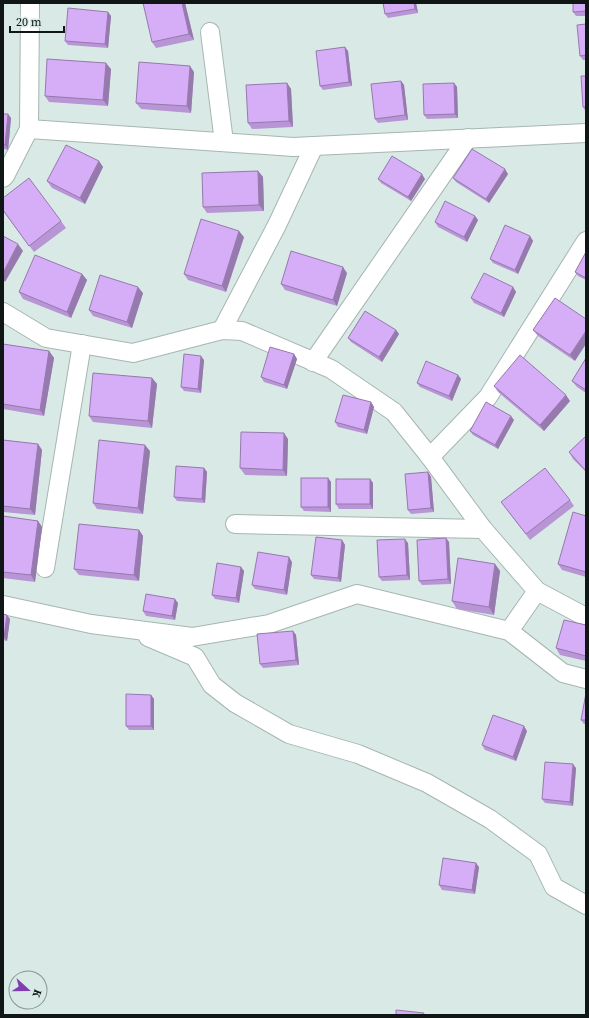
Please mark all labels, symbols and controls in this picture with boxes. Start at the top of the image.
scale bar [10,8,64,34]
text: 20 m [16,14,42,30]
north arrow [8,970,48,1010]
text: K [28,987,45,1000]

